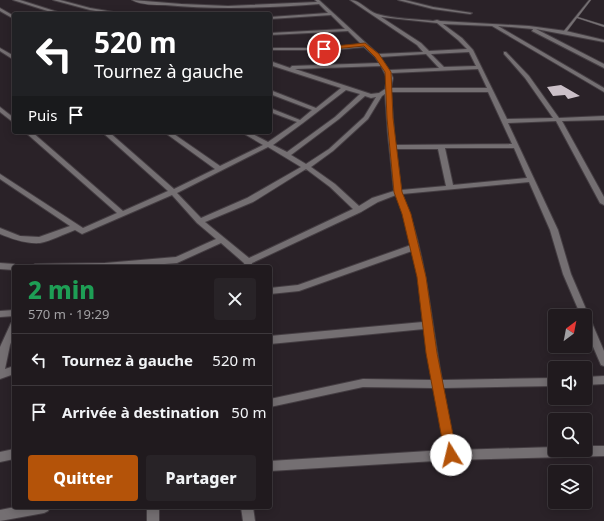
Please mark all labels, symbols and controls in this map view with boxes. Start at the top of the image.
text: 520 m [94,23,177,61]
icon: left [28,28,80,80]
pin [307,32,341,66]
icon: arrive [313,38,335,60]
text: Tournez à gauche [94,59,243,83]
icon: arrive [65,104,87,126]
text: Puis [28,105,57,125]
text: 2 min [28,273,95,306]
button: close [214,278,256,320]
text: 570 m · 19:29 [28,305,109,323]
north arrow [548,309,592,353]
map controls [548,309,592,509]
icon: left [28,349,50,371]
text: Tournez à gauche [62,350,193,370]
text: 520 m [212,350,256,370]
button: sound [548,361,592,405]
icon: arrive [28,401,50,423]
text: Arrivée à destination [62,402,219,422]
text: 50 m [231,402,266,422]
button: search [548,413,592,457]
position arrow [430,434,472,476]
button: Quitter [28,455,138,501]
button: Partager [146,455,256,501]
button: layers [548,465,592,509]

